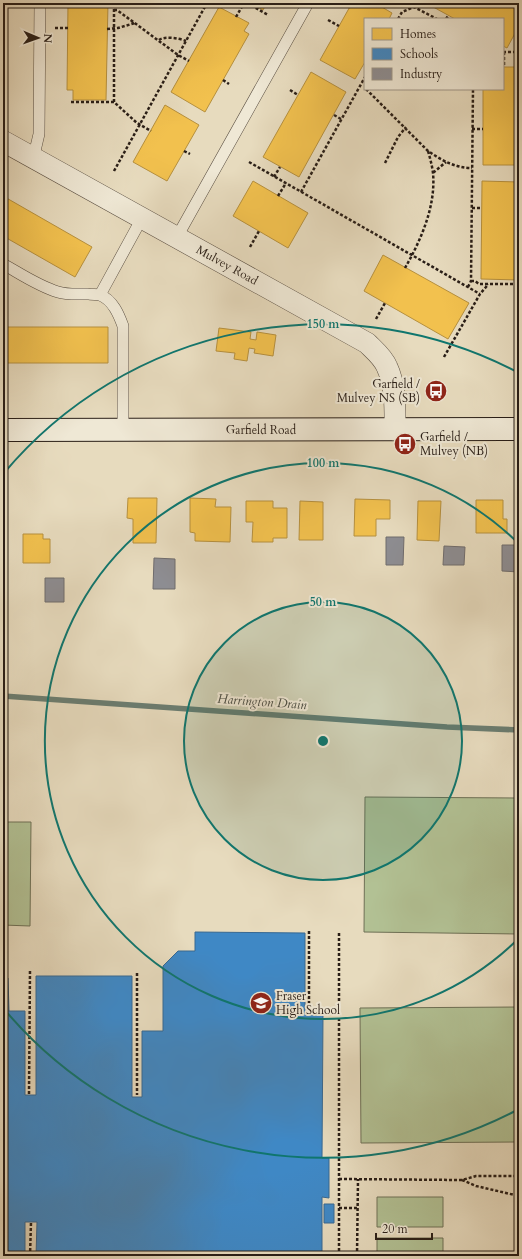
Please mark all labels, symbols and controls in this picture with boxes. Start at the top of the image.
north arrow [18,18,58,58]
legend [364,18,504,90]
text: Homes [400,26,436,42]
text: N [40,33,55,44]
text: Schools [400,46,438,62]
text: Industry [400,66,443,82]
street label: Mulvey Road [193,241,261,289]
text: 150 m [307,316,340,332]
place label: Garfield / Mulvey NS (SB) [337,376,420,406]
bus stop icon: Garfield / Mulvey NS (SB) [423,378,449,404]
street label: Garfield Road [226,422,297,438]
place label: Garfield / Mulvey (NB) [420,429,488,459]
bus stop icon: Garfield / Mulvey (NB) [392,431,418,457]
text: 100 m [307,455,340,471]
text: 50 m [310,594,337,610]
water label: Harrington Drain [217,690,308,714]
centre of rings [316,734,330,748]
place label: Fraser High School [276,988,340,1018]
school or university icon: Fraser High School [248,990,274,1016]
scale bar [376,1215,432,1241]
text: 20 m [382,1221,409,1237]

